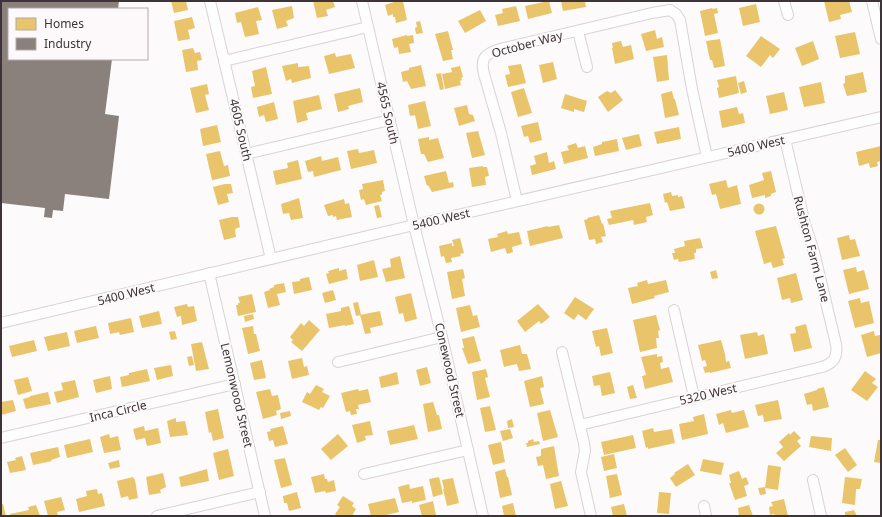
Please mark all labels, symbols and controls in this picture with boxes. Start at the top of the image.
legend [8,8,148,60]
text: Homes [44,15,84,32]
street label: October Way [490,26,565,62]
text: Industry [44,35,92,52]
street label: 4565 South [373,80,403,146]
street label: 4605 South [226,97,256,163]
street label: 5400 West [726,131,787,161]
street label: Rushton Farm Lane [790,194,834,304]
street label: 5400 West [411,204,472,234]
street label: 5400 West [96,279,157,309]
street label: Conewood Street [431,321,469,420]
street label: Lemonwood Street [217,341,257,450]
street label: 5320 West [678,379,739,409]
street label: Inca Circle [88,396,148,426]

